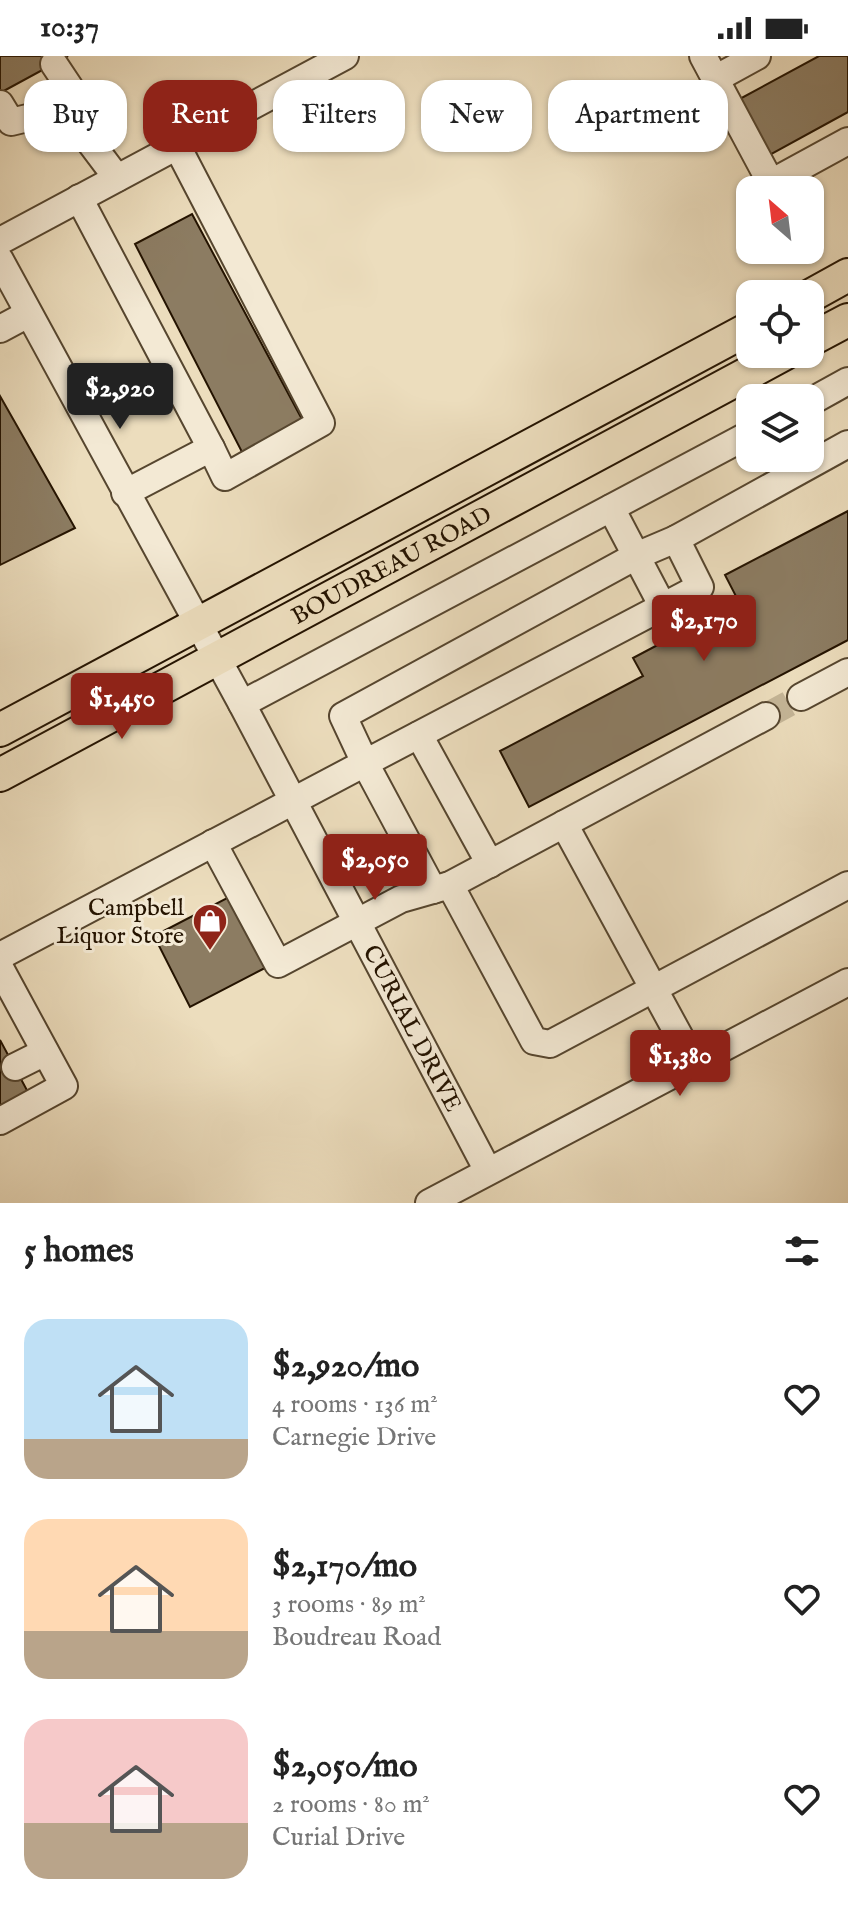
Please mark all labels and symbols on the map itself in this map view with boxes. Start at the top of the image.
north arrow [736,176,824,264]
pin: $2,920 [55,363,185,431]
street label: BOUDREAU ROAD [286,500,497,633]
pin: $2,170 [639,595,769,663]
pin: $1,450 [57,673,187,741]
pin: $2,050 [310,834,440,902]
place label: Campbell Liquor Store [56,893,184,952]
shop icon: Campbell Liquor Store [191,902,229,952]
street label: CURIAL DRIVE [355,940,468,1118]
pin: $1,380 [615,1030,745,1098]

